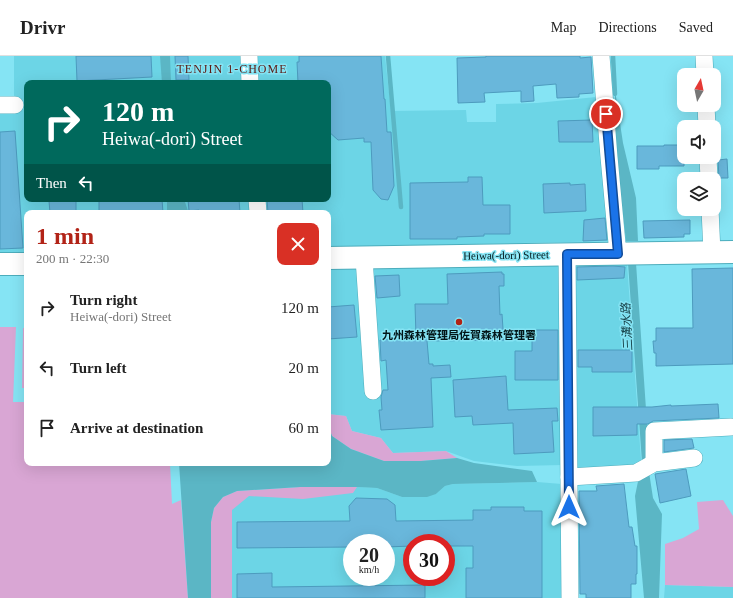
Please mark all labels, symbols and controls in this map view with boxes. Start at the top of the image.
text: Drivr [20,17,65,38]
text: Map [551,20,576,35]
text: Directions [598,20,657,35]
text: Saved [679,20,713,35]
district label: TENJIN 1-CHOME [177,62,288,76]
north arrow [677,68,721,112]
map controls [677,68,721,216]
icon: right [36,96,88,148]
text: 120 m [102,96,174,127]
pin [589,97,623,131]
icon: arrive [595,103,617,125]
button: sound [677,120,721,164]
text: Heiwa(-dori) Street [102,129,242,149]
icon: left [75,172,97,194]
button: layers [677,172,721,216]
text: Then [36,175,67,191]
text: 1 min [36,223,94,249]
button: close [277,223,319,265]
street label: Heiwa(-dori) Street [463,248,549,263]
text: 200 m · 22:30 [36,251,109,266]
text: Turn right [70,292,137,308]
icon: right [36,297,58,319]
text: 120 m [281,300,319,316]
water label: 三溝水路 [619,302,635,351]
text: Heiwa(-dori) Street [70,309,171,324]
marker: 九州森林管理局佐賀森林管理署 [454,317,464,327]
place label: 九州森林管理局佐賀森林管理署 [382,329,536,341]
icon: left [36,357,58,379]
text: Turn left [70,360,127,376]
text: 20 m [289,360,319,376]
icon: arrive [36,417,58,439]
text: Arrive at destination [70,420,203,436]
text: 60 m [289,420,319,436]
position arrow [548,486,590,528]
speed limit sign: 30 [403,534,455,586]
text: 20 [359,544,379,566]
text: km/h [359,564,379,575]

